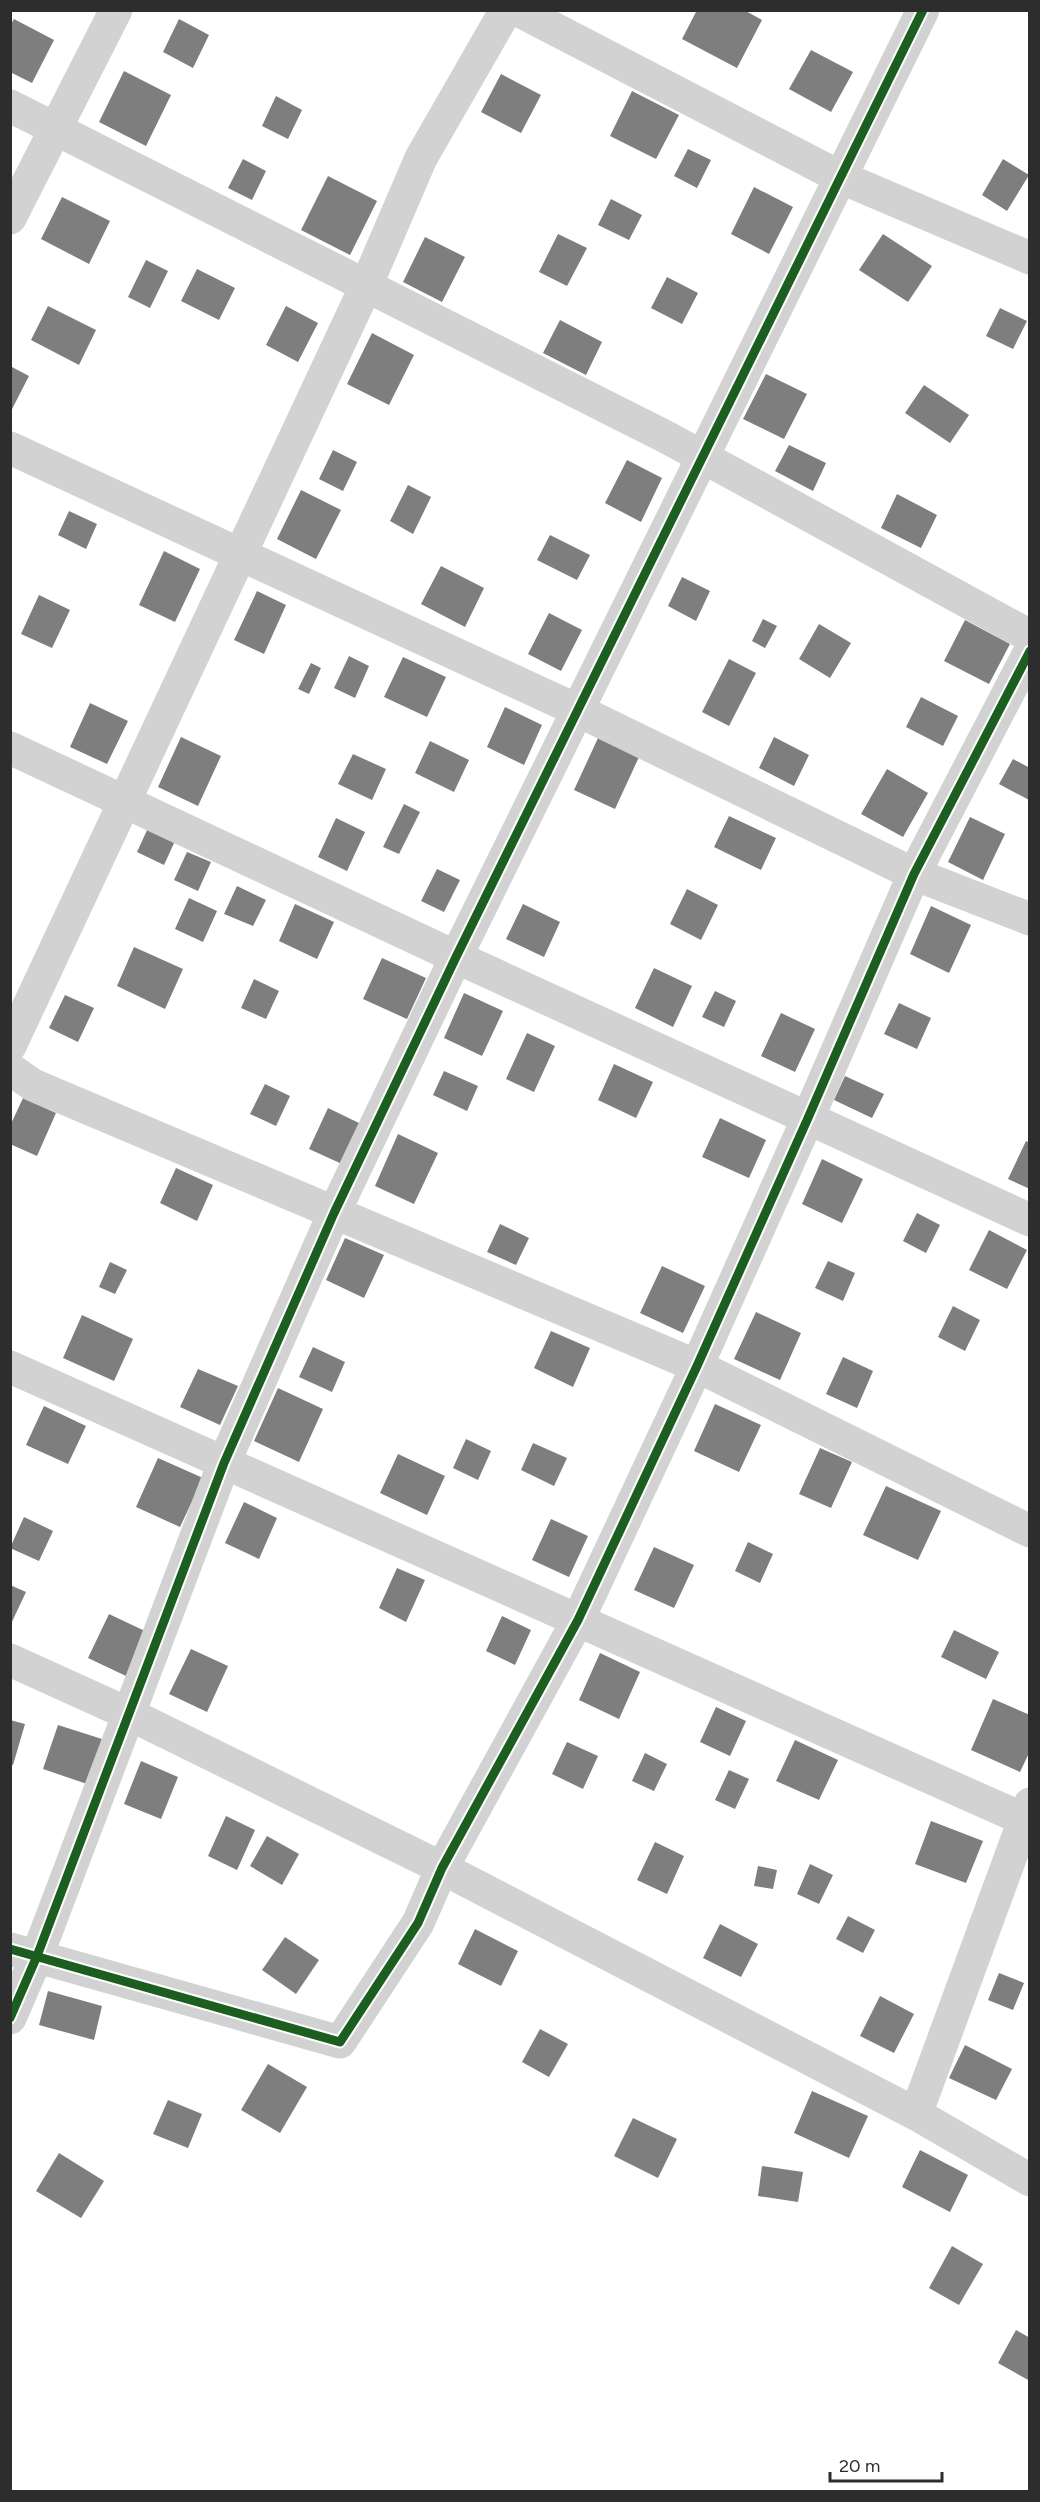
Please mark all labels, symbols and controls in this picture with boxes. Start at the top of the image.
scale bar [830,2445,942,2483]
text: 20 m [839,2455,880,2477]

